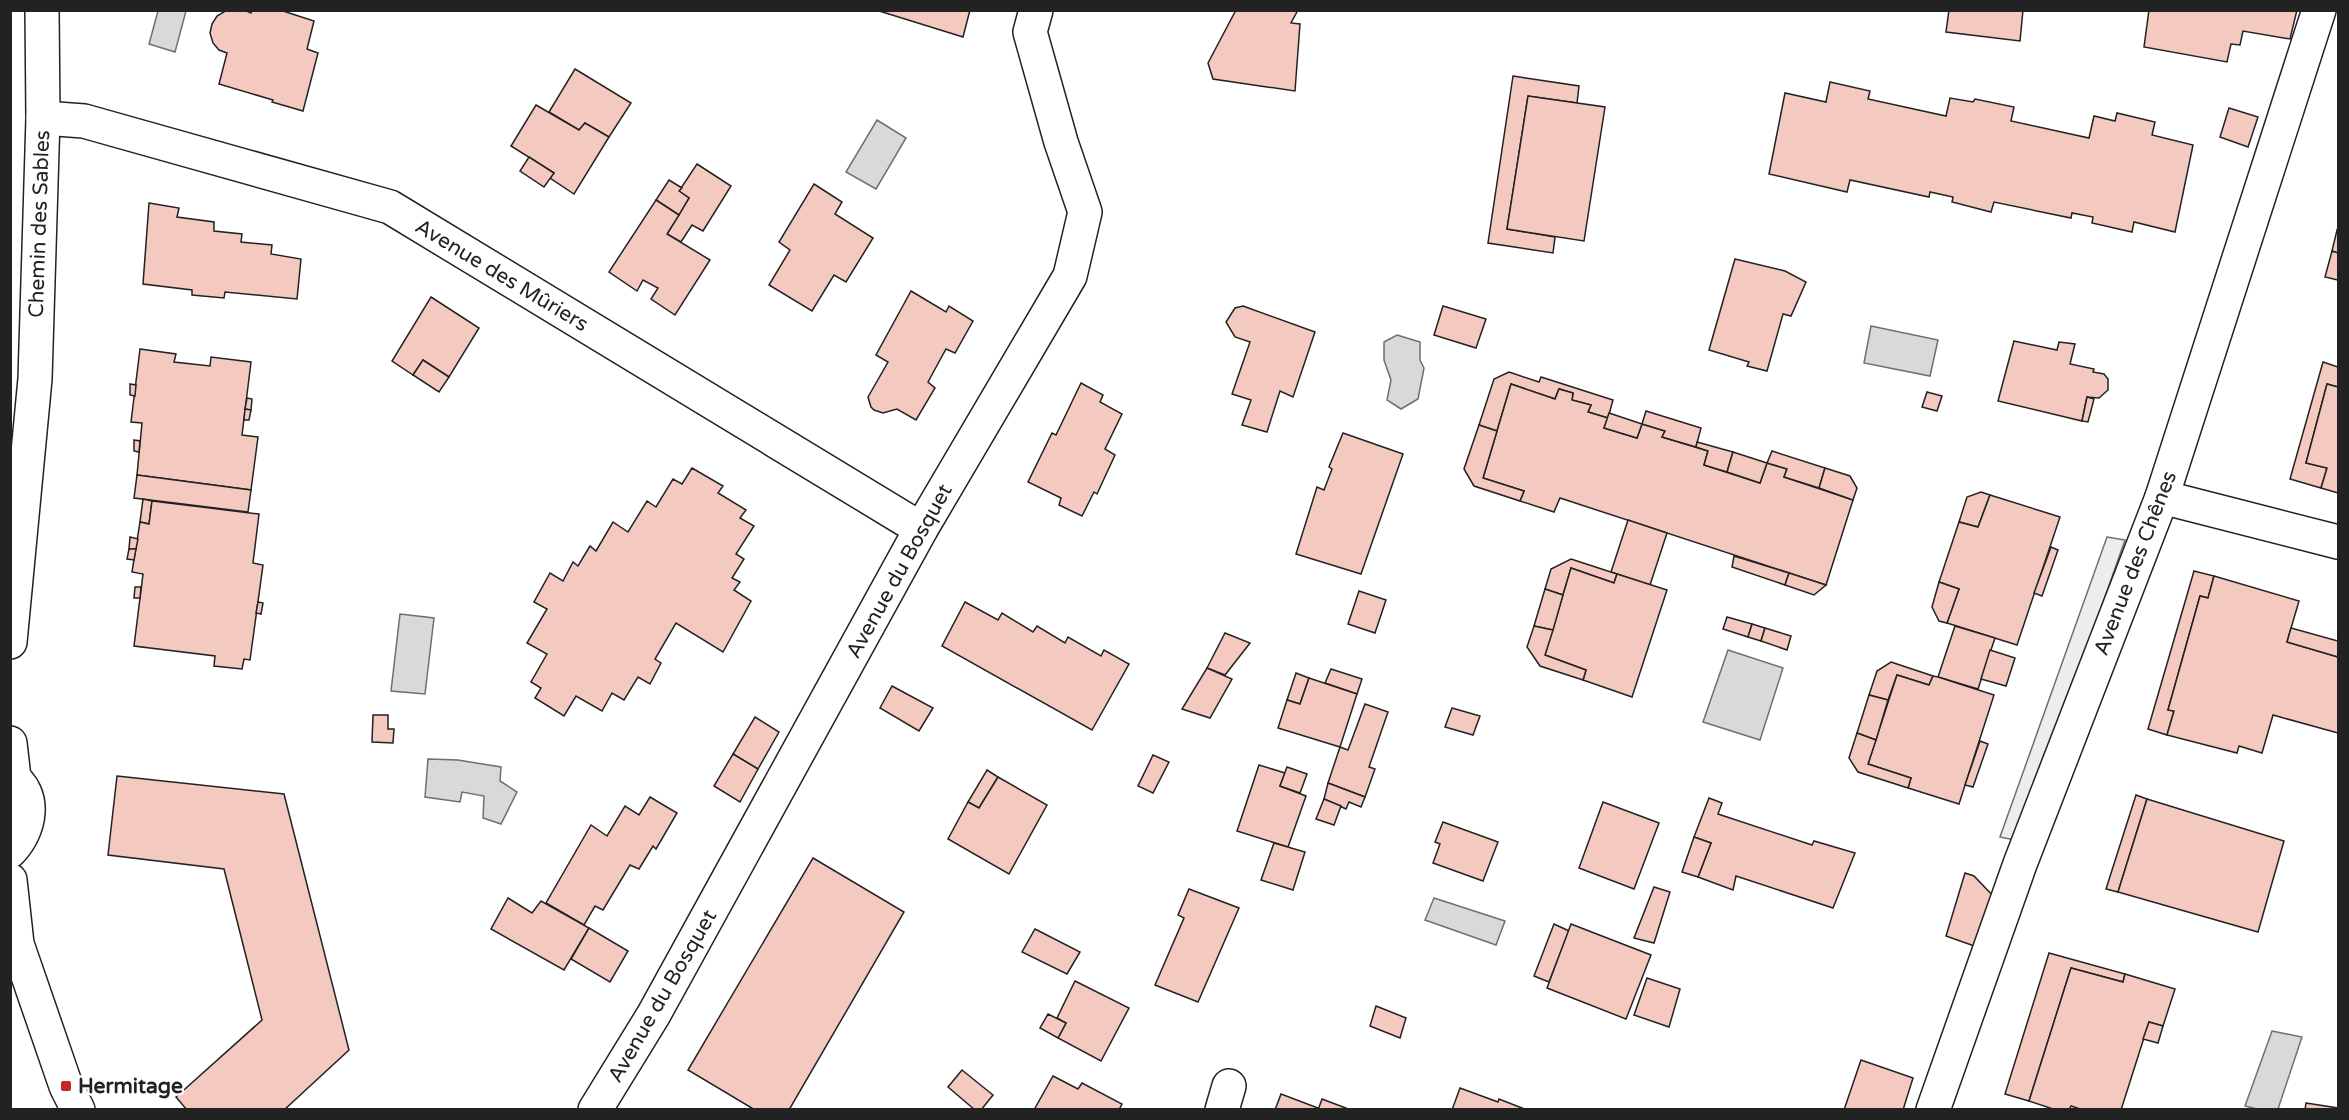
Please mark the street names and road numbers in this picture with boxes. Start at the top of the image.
street label: Chemin des Sables [24,130,55,318]
street label: Avenue des Mûriers [411,214,593,337]
street label: Avenue des Chênes [2089,468,2182,659]
street label: Avenue du Bosquet [841,480,958,663]
street label: Avenue du Bosquet [603,905,722,1087]

